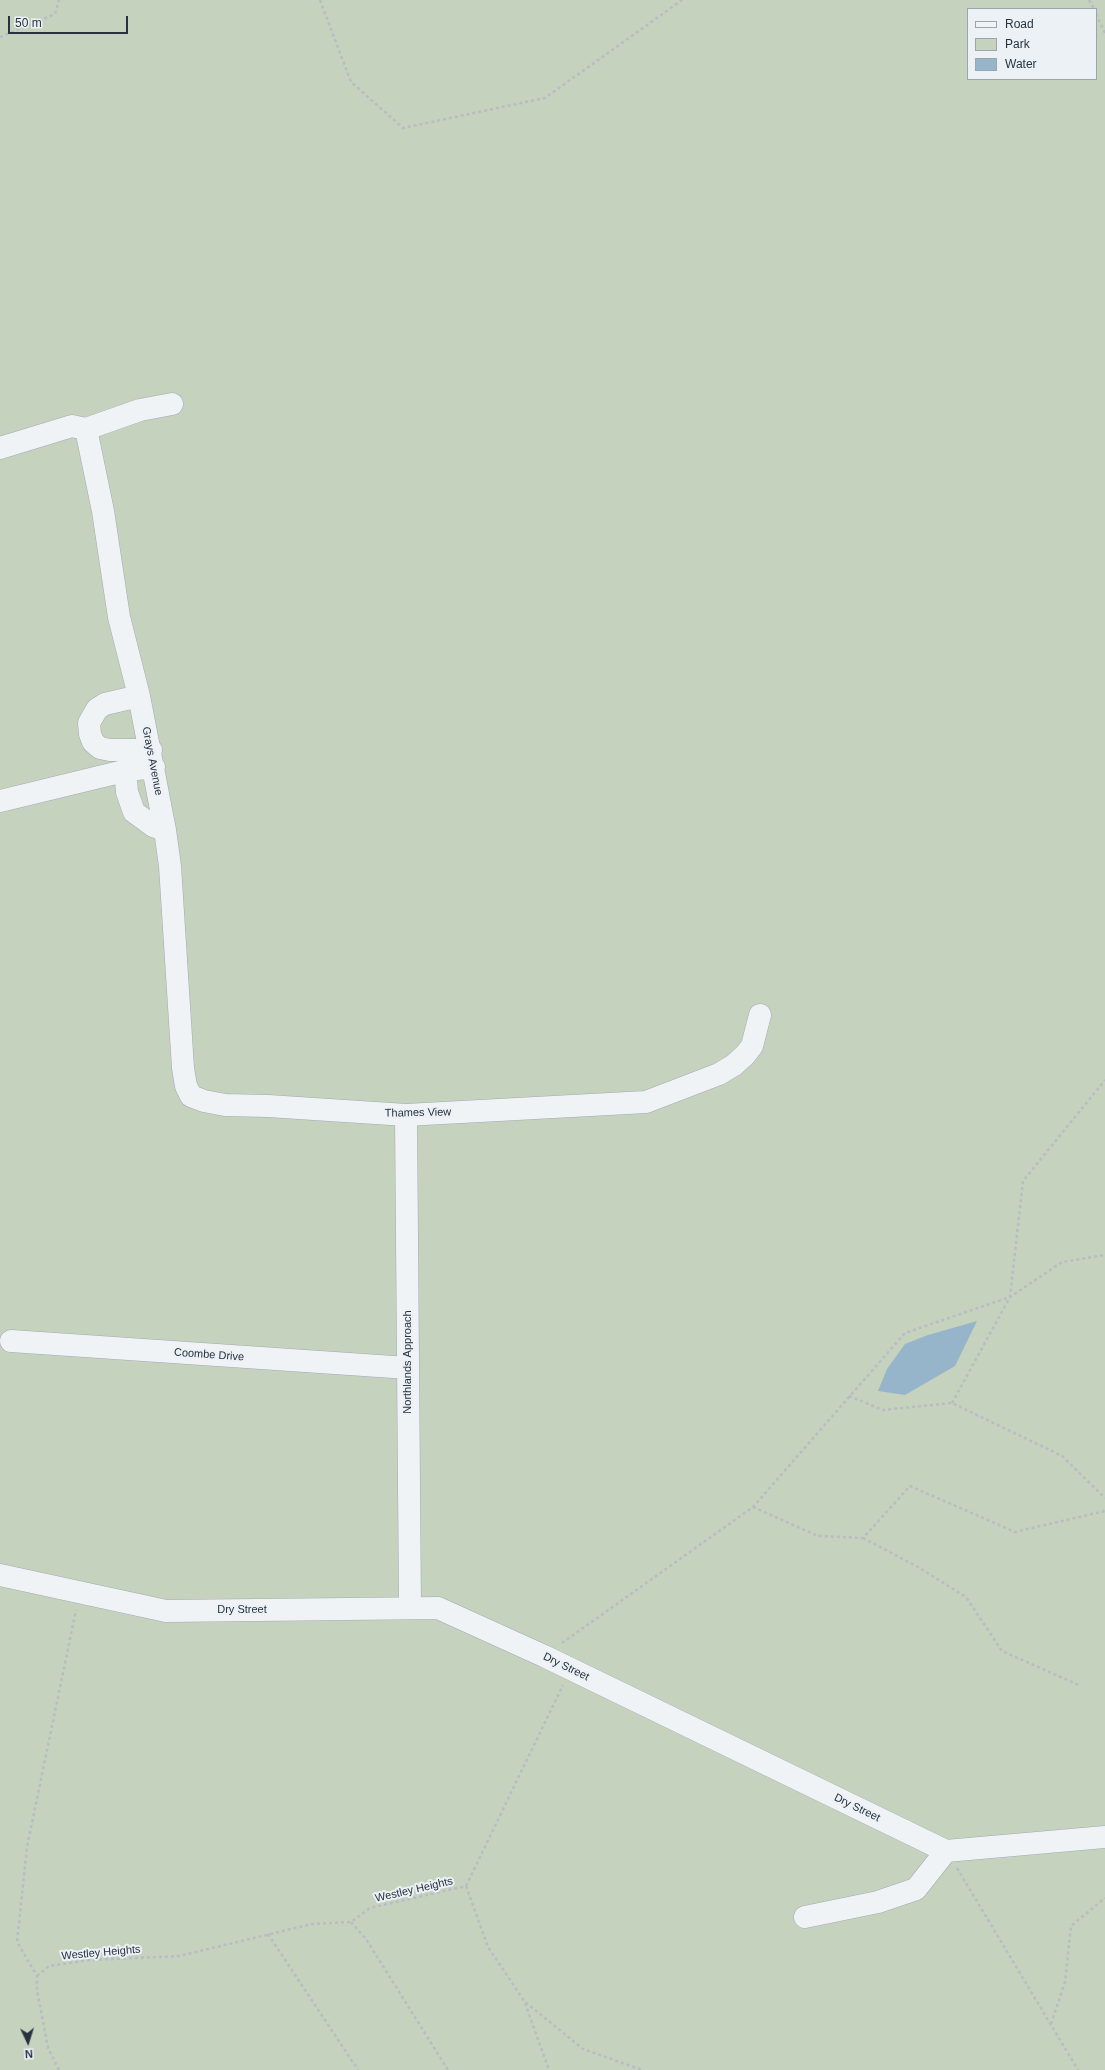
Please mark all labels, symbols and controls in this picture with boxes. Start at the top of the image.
scale bar [10,8,130,34]
legend [967,8,1097,80]
text: 50 m [15,16,42,30]
text: Road [1005,17,1034,31]
text: Park [1005,37,1030,51]
text: Water [1005,57,1037,71]
street label: Grays Avenue [139,726,165,796]
street label: Thames View [385,1106,451,1120]
street label: Northlands Approach [401,1310,415,1414]
street label: Coombe Drive [173,1346,245,1364]
street label: Dry Street [217,1603,267,1617]
street label: Dry Street [541,1650,591,1684]
street label: Dry Street [832,1791,882,1825]
street label: Westley Heights [374,1875,454,1905]
street label: Westley Heights [61,1943,141,1963]
north arrow [8,2022,48,2062]
text: N [24,2048,33,2060]

